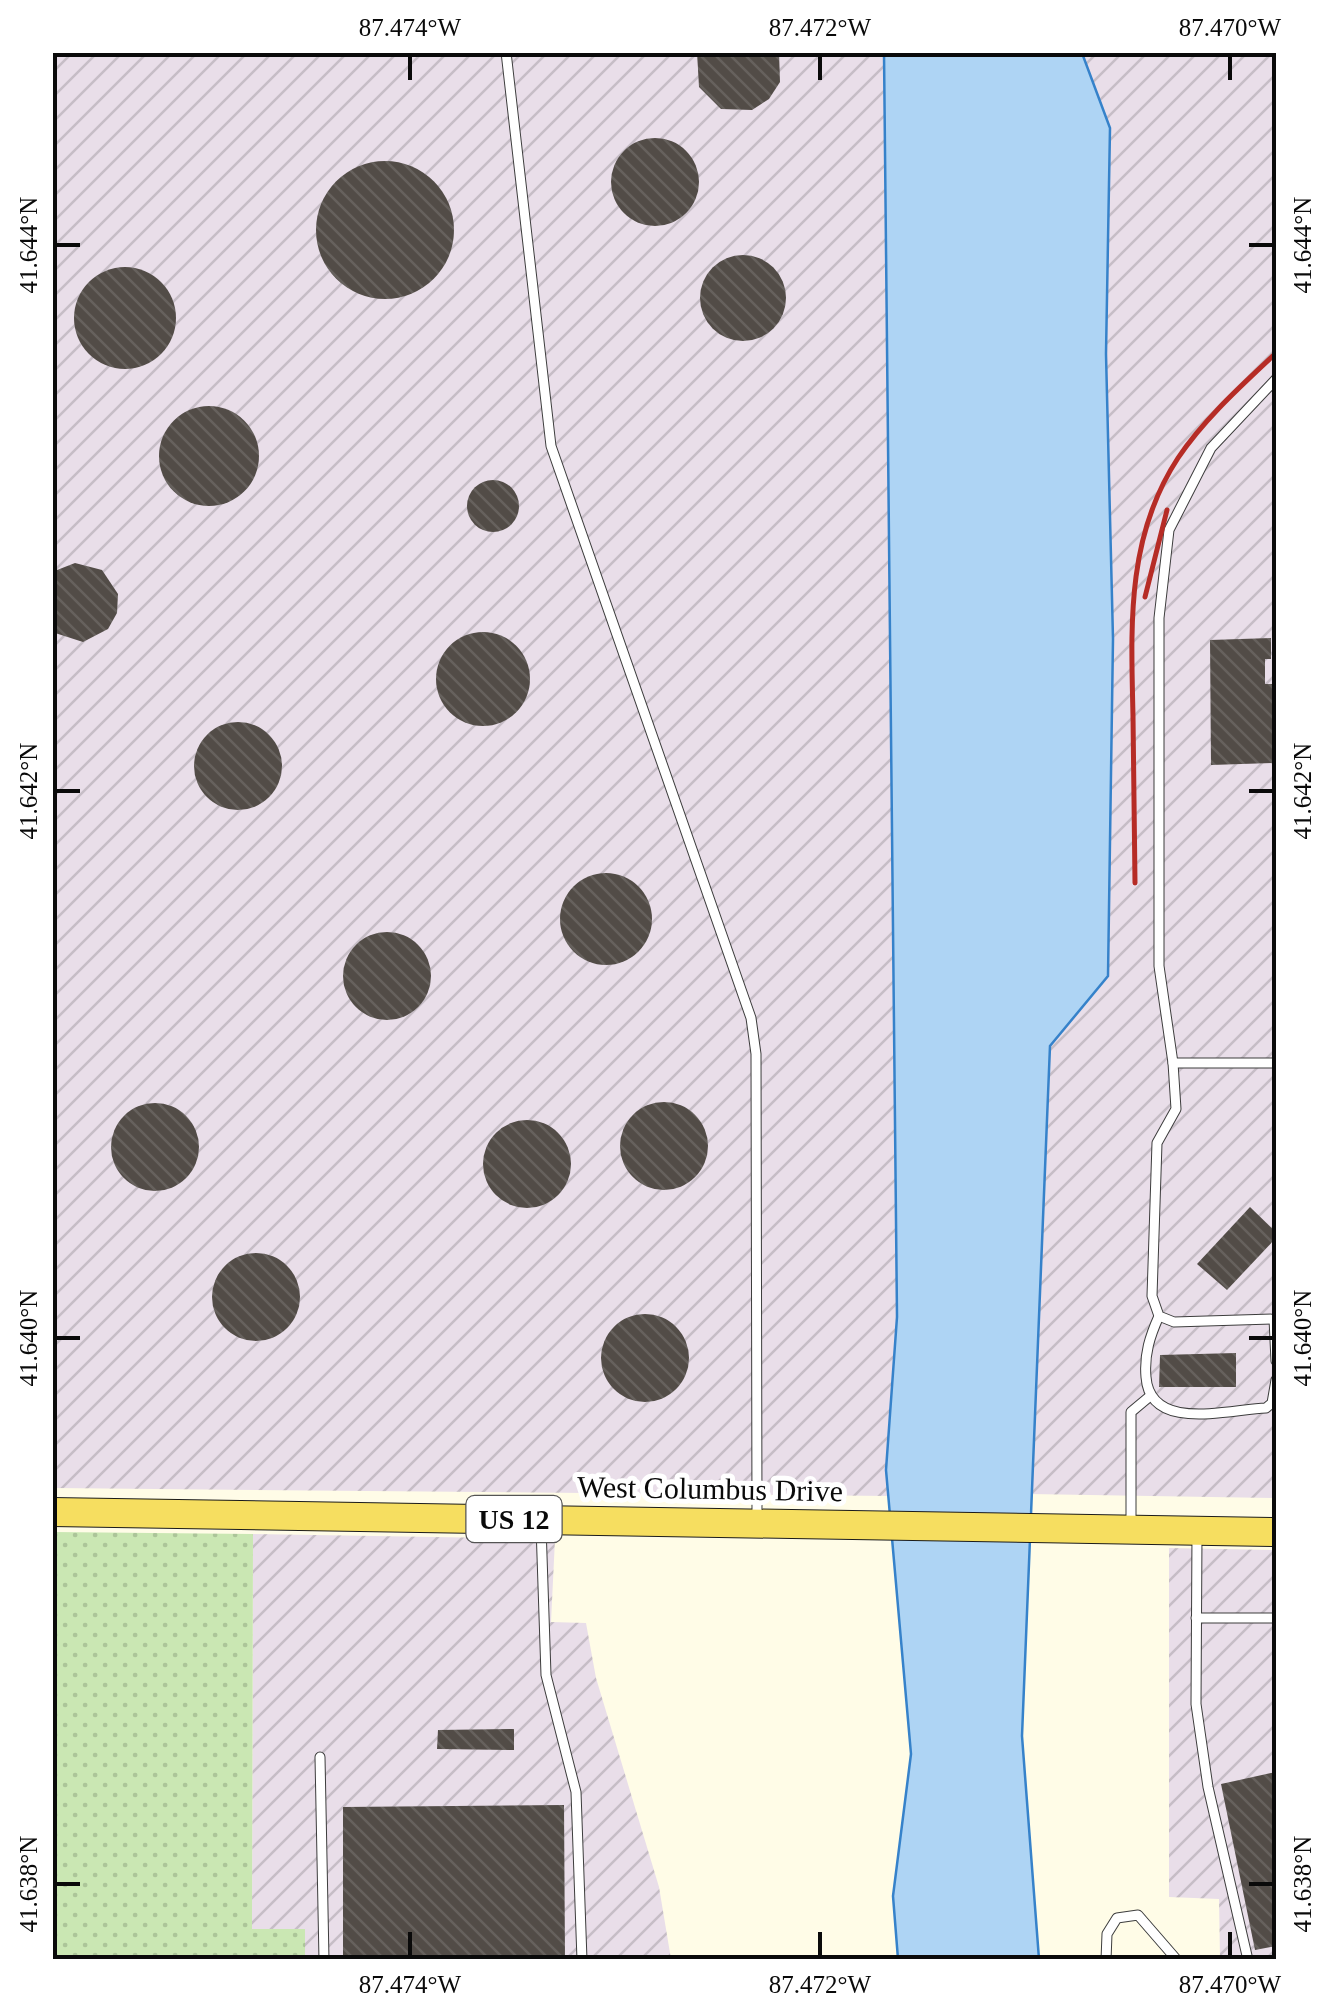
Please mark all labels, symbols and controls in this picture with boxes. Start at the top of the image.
text: 87.474°W [359,14,462,41]
text: 87.472°W [769,14,872,41]
text: 87.470°W [1179,14,1282,41]
text: 41.644°N [15,197,42,293]
text: 41.644°N [1289,197,1316,293]
text: 41.642°N [15,743,42,839]
text: 41.642°N [1289,743,1316,839]
text: 41.640°N [15,1290,42,1386]
text: 41.640°N [1289,1290,1316,1386]
street label: West Columbus Drive [577,1470,843,1507]
road number: US 12 [466,1496,562,1542]
text: 41.638°N [15,1836,42,1932]
text: 41.638°N [1289,1836,1316,1932]
text: 87.474°W [359,1971,462,1998]
text: 87.472°W [769,1971,872,1998]
text: 87.470°W [1179,1971,1282,1998]

